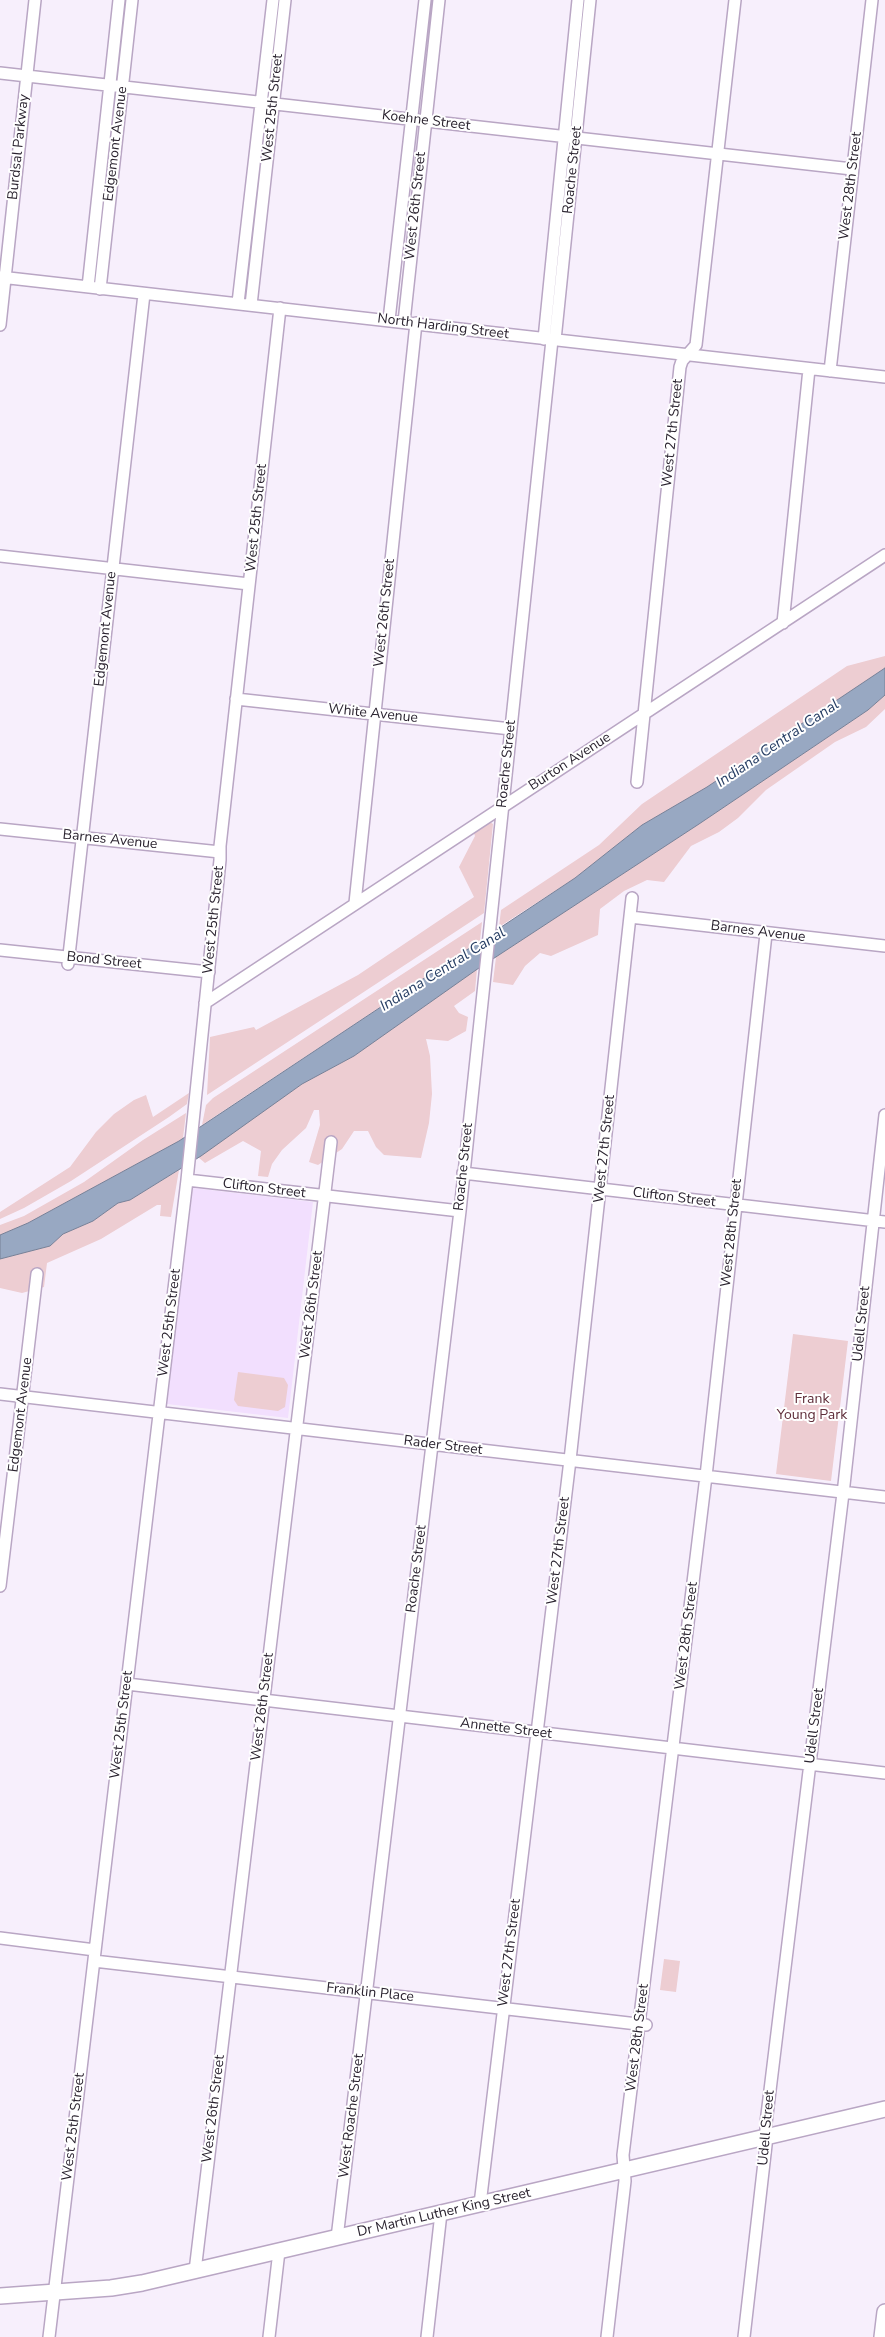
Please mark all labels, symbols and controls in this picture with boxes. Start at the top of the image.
street label: West 25th Street [259,53,287,163]
street label: Edgemont Avenue [101,86,131,202]
street label: Burdsal Parkway [5,93,33,201]
street label: Koehne Street [381,107,471,135]
street label: Roache Street [560,125,586,215]
street label: West 28th Street [836,131,866,241]
street label: West 26th Street [402,151,430,261]
street label: North Harding Street [376,311,510,343]
street label: West 27th Street [659,378,687,488]
street label: West 25th Street [243,463,271,573]
street label: West 26th Street [371,558,399,668]
street label: Edgemont Avenue [92,571,120,687]
water label: Indiana Central Canal [713,696,843,792]
street label: White Avenue [327,701,419,727]
street label: Roache Street [494,719,520,809]
street label: Burton Avenue [526,729,614,795]
street label: Barnes Avenue [62,827,158,853]
street label: West 25th Street [200,865,228,975]
street label: Barnes Avenue [710,918,806,946]
water label: Indiana Central Canal [377,924,509,1016]
street label: Bond Street [66,949,142,973]
street label: West 27th Street [591,1094,619,1204]
street label: Roache Street [451,1122,477,1212]
street label: Clifton Street [222,1176,306,1202]
street label: West 28th Street [718,1178,746,1288]
street label: Clifton Street [632,1185,716,1211]
street label: West 26th Street [297,1250,327,1360]
street label: West 25th Street [155,1268,185,1378]
street label: Udell Street [850,1285,874,1363]
street label: Edgemont Avenue [6,1357,36,1473]
park label: Frank Young Park [777,1392,847,1424]
street label: Rader Street [403,1433,483,1459]
street label: West 27th Street [544,1496,574,1606]
street label: Roache Street [403,1524,431,1614]
street label: West 28th Street [672,1581,702,1691]
street label: West 26th Street [248,1652,278,1762]
street label: West 25th Street [107,1670,137,1780]
street label: Udell Street [802,1687,828,1765]
street label: Annette Street [459,1715,553,1743]
street label: West 27th Street [495,1898,525,2008]
street label: Franklin Place [325,1980,415,2006]
street label: West 28th Street [623,1983,653,2093]
street label: West Roache Street [336,2053,368,2179]
street label: West 26th Street [199,2054,229,2164]
street label: West 25th Street [59,2072,89,2182]
street label: Udell Street [755,2089,779,2167]
street label: Dr Martin Luther King Street [356,2185,532,2241]

